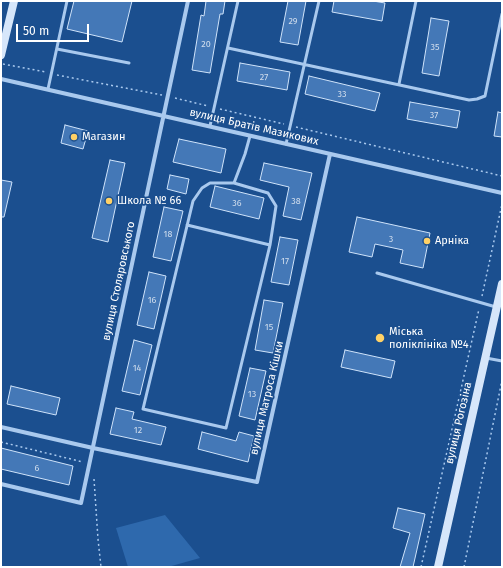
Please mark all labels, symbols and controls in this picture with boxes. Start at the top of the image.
scale bar [18,16,91,42]
house number: 29 [288,16,298,26]
text: 50 m [23,24,49,38]
house number: 20 [201,39,211,49]
house number: 35 [431,42,439,52]
house number: 27 [260,72,268,82]
house number: 33 [338,89,346,99]
street label: вулиця Братів Мазикових [188,106,320,148]
house number: 37 [430,110,438,120]
place label: Магазин [82,130,125,144]
marker: Магазин [69,132,79,142]
place label: Школа № 66 [117,194,181,208]
marker: Школа № 66 [104,196,114,206]
house number: 38 [291,196,301,206]
house number: 36 [232,198,242,208]
street label: вулиця Столяровського [100,220,138,342]
house number: 18 [164,229,172,239]
house number: 3 [389,234,393,244]
place label: Арніка [435,234,469,248]
marker: Арніка [422,236,432,246]
house number: 17 [281,256,289,266]
house number: 16 [148,295,156,305]
house number: 15 [265,322,273,332]
place label: Міська поліклініка №4 [389,325,469,351]
marker: Міська поліклініка №4 [374,332,386,344]
street label: вулиця Матроса Кішки [247,340,287,456]
house number: 14 [133,363,141,373]
street label: вулиця Рогозіна [443,381,475,465]
house number: 13 [248,389,256,399]
house number: 12 [134,425,142,435]
house number: 6 [35,463,39,473]

